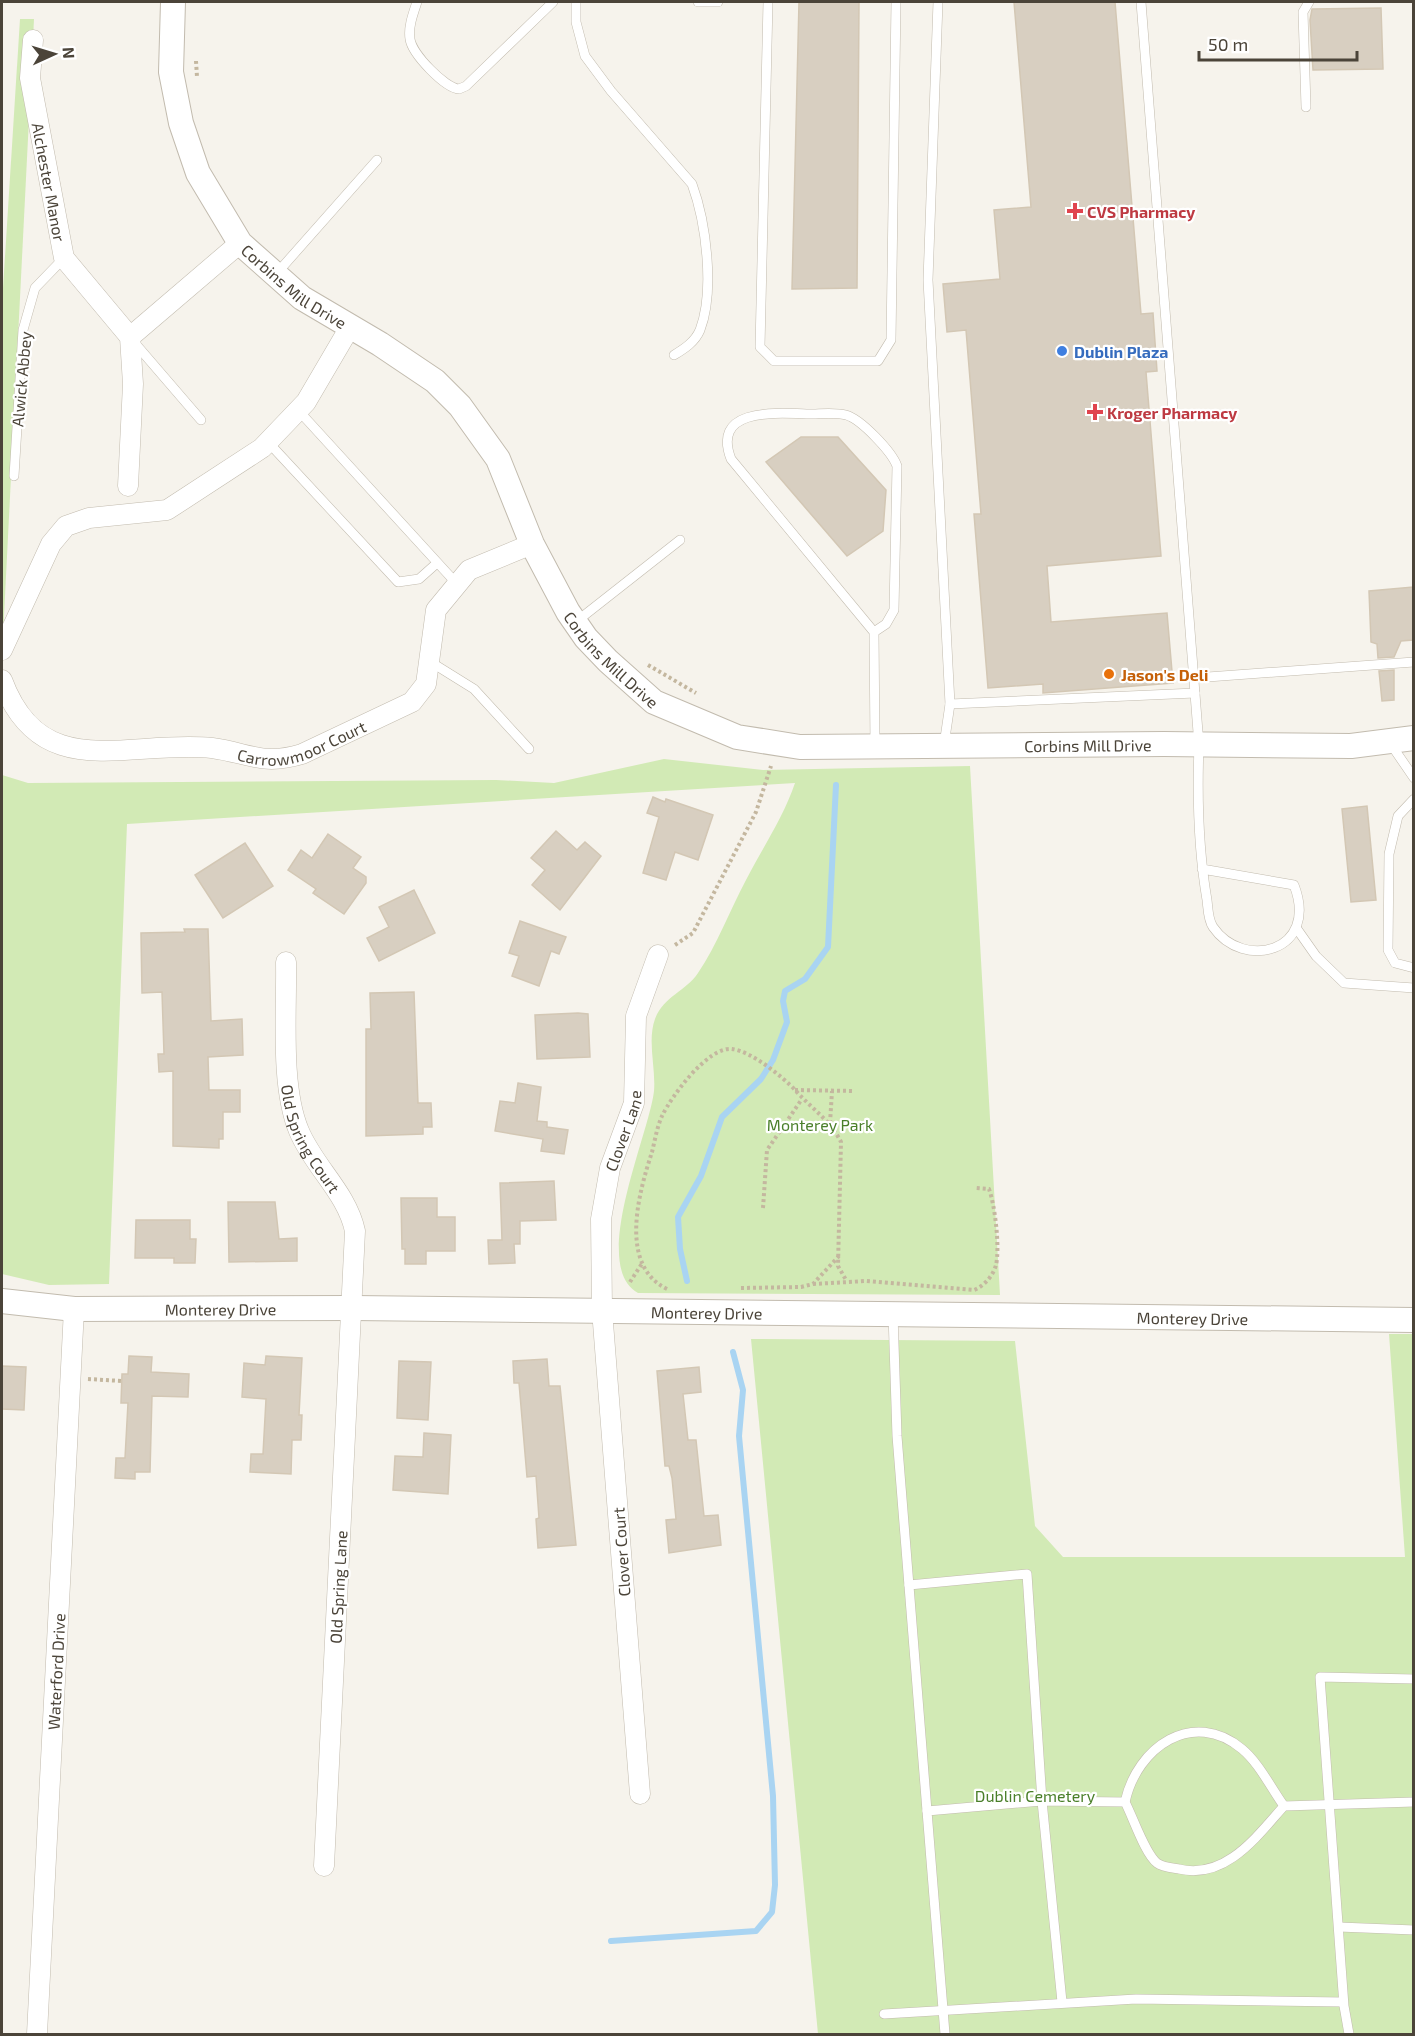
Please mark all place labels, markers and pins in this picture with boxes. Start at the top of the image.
place label: CVS Pharmacy [1087,202,1195,222]
marker: CVS Pharmacy [1068,204,1082,218]
place label: Dublin Plaza [1074,342,1168,361]
marker: Dublin Plaza [1055,344,1069,358]
place label: Kroger Pharmacy [1107,403,1237,423]
marker: Kroger Pharmacy [1088,405,1102,419]
place label: Jason's Deli [1121,665,1208,684]
marker: Jason's Deli [1102,667,1116,681]

